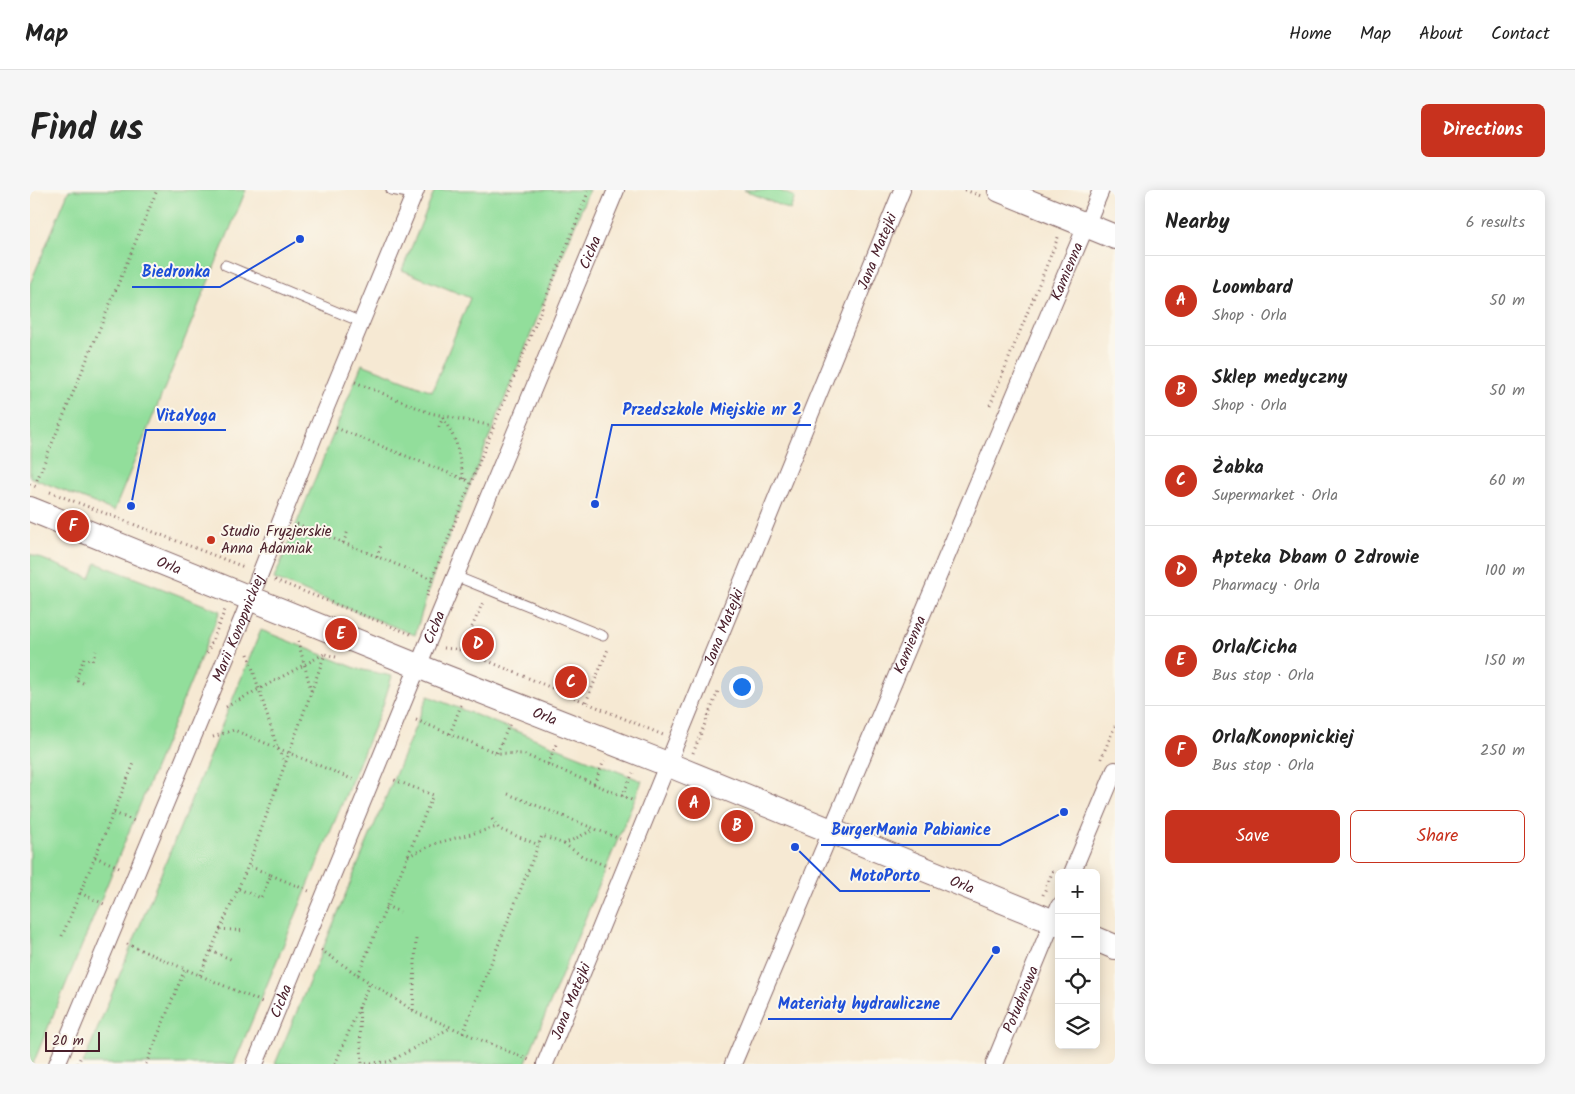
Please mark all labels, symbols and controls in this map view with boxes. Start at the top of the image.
text: Map [25,15,68,54]
text: Home [1289,20,1332,49]
text: Map [1360,20,1391,49]
text: About [1419,20,1463,49]
text: Contact [1491,20,1550,49]
text: Find us [30,102,143,158]
button: Directions [1421,104,1545,157]
text: Nearby [1165,206,1230,239]
street label: Jana Matejki [851,208,905,294]
text: 6 results [1466,210,1525,235]
street label: Cicha [573,232,609,273]
street label: Kamienna [1045,239,1091,305]
callout: Biedronka [132,256,220,287]
text: Biedronka [142,260,210,285]
text: Loombard [1212,273,1293,303]
text: A [1176,288,1186,313]
text: 50 m [1489,288,1525,313]
text: Shop · Orla [1212,303,1287,328]
text: Sklep medyczny [1212,363,1348,393]
text: B [1176,378,1186,403]
text: 50 m [1489,378,1525,403]
text: Shop · Orla [1212,393,1287,418]
callout: Przedszkole Miejskie nr 2 [612,394,811,425]
text: Przedszkole Miejskie nr 2 [622,398,802,423]
callout: VitaYoga [146,399,226,430]
text: VitaYoga [156,404,216,429]
text: Żabka [1212,453,1264,483]
text: C [1176,468,1186,493]
text: 60 m [1489,468,1525,493]
text: Supermarket · Orla [1212,483,1338,508]
pin: F [57,507,89,545]
place label: Studio Fryzjerskie Anna Adamiak [221,520,332,561]
marker: Studio Fryzjerskie Anna Adamiak [205,534,217,546]
text: Apteka Dbam O Zdrowie [1212,543,1419,573]
street label: Orla [153,550,185,582]
text: D [1176,558,1186,583]
text: 100 m [1485,558,1525,583]
street label: Marii Konopnickiej [206,570,272,686]
text: Pharmacy · Orla [1212,573,1320,598]
street label: Jana Matejki [698,584,751,669]
street label: Cicha [417,607,453,648]
street label: Kamienna [888,612,933,678]
pin: E [325,615,357,653]
pin: D [462,625,494,663]
text: Orla/Cicha [1212,633,1297,663]
text: E [1177,648,1185,673]
text: 150 m [1484,648,1525,673]
pin: C [555,663,587,701]
text: Bus stop · Orla [1212,663,1314,688]
your location [729,674,755,700]
street label: Orla [529,701,561,733]
text: Orla/Konopnickiej [1212,723,1354,753]
text: F [1177,738,1185,763]
text: 250 m [1480,738,1525,763]
text: Bus stop · Orla [1212,753,1314,778]
pin: A [678,784,710,822]
pin: B [721,807,753,845]
button: Save [1165,810,1340,863]
button: Share [1350,810,1525,863]
callout: BurgerMania Pabianice [821,814,1000,845]
text: BurgerMania Pabianice [831,818,991,843]
callout: MotoPorto [840,860,930,891]
text: MotoPorto [850,864,920,889]
map controls [1055,869,1100,1049]
button: + [1055,869,1100,914]
street label: Orla [946,870,978,901]
button: − [1055,914,1100,959]
street label: Jana Matejki [545,958,599,1043]
button: locate [1055,959,1100,1004]
street label: Południowa [997,962,1046,1037]
street label: Cicha [264,981,299,1022]
callout: Materiały hydrauliczne [768,988,951,1019]
text: Materiały hydrauliczne [778,992,940,1017]
button: layers [1055,1004,1100,1049]
scale bar [45,1029,100,1052]
text: 20 m [52,1030,84,1052]

